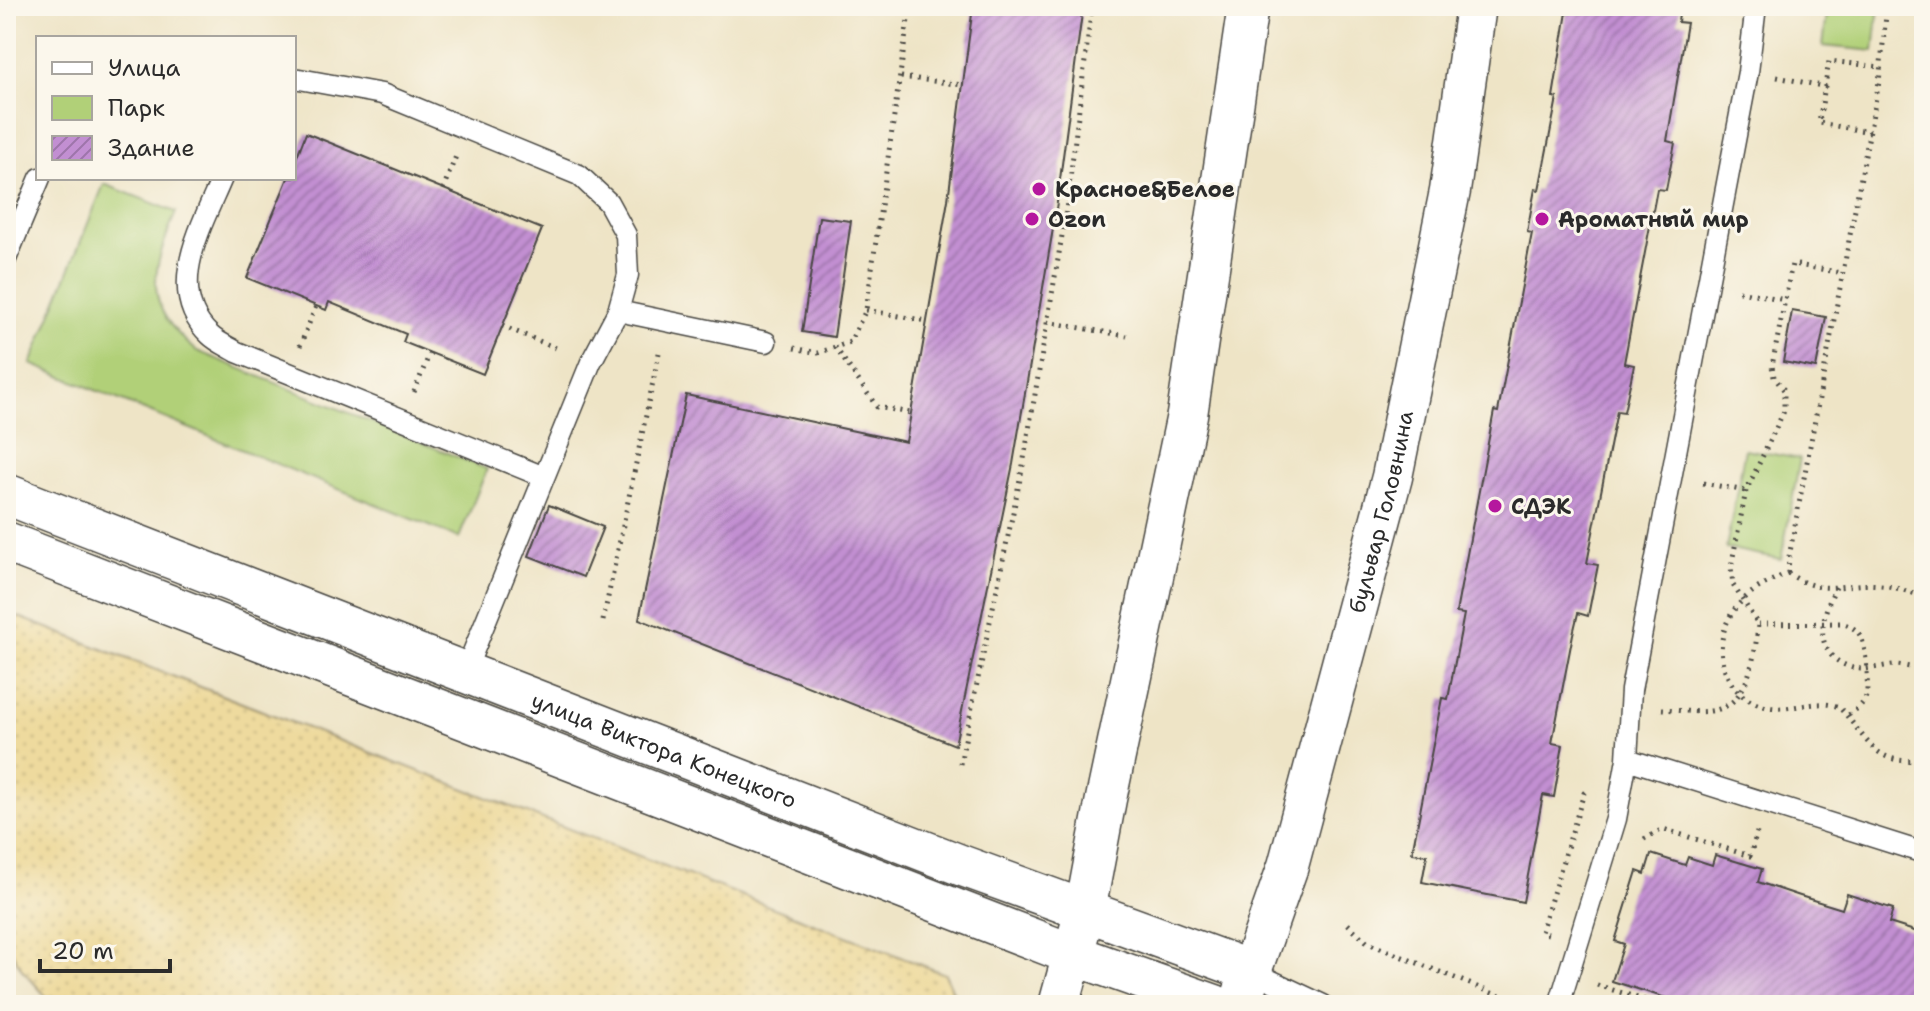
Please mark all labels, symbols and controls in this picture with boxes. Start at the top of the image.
legend [36,36,296,180]
text: Улица [108,52,181,84]
text: Парк [108,92,165,124]
text: Здание [108,132,195,164]
place label: Красное&Белое [1055,175,1235,204]
marker: Красное&Белое [1030,180,1048,198]
place label: Ozon [1048,205,1106,234]
place label: Ароматный мир [1558,205,1749,234]
marker: Ozon [1023,210,1041,228]
marker: Ароматный мир [1533,210,1551,228]
street label: бульвар Головнина [1342,408,1420,616]
place label: СДЭК [1511,492,1571,521]
marker: СДЭК [1486,497,1504,515]
street label: улица Виктора Конецкого [527,685,801,814]
scale bar [40,923,170,973]
text: 20 m [52,935,114,967]

